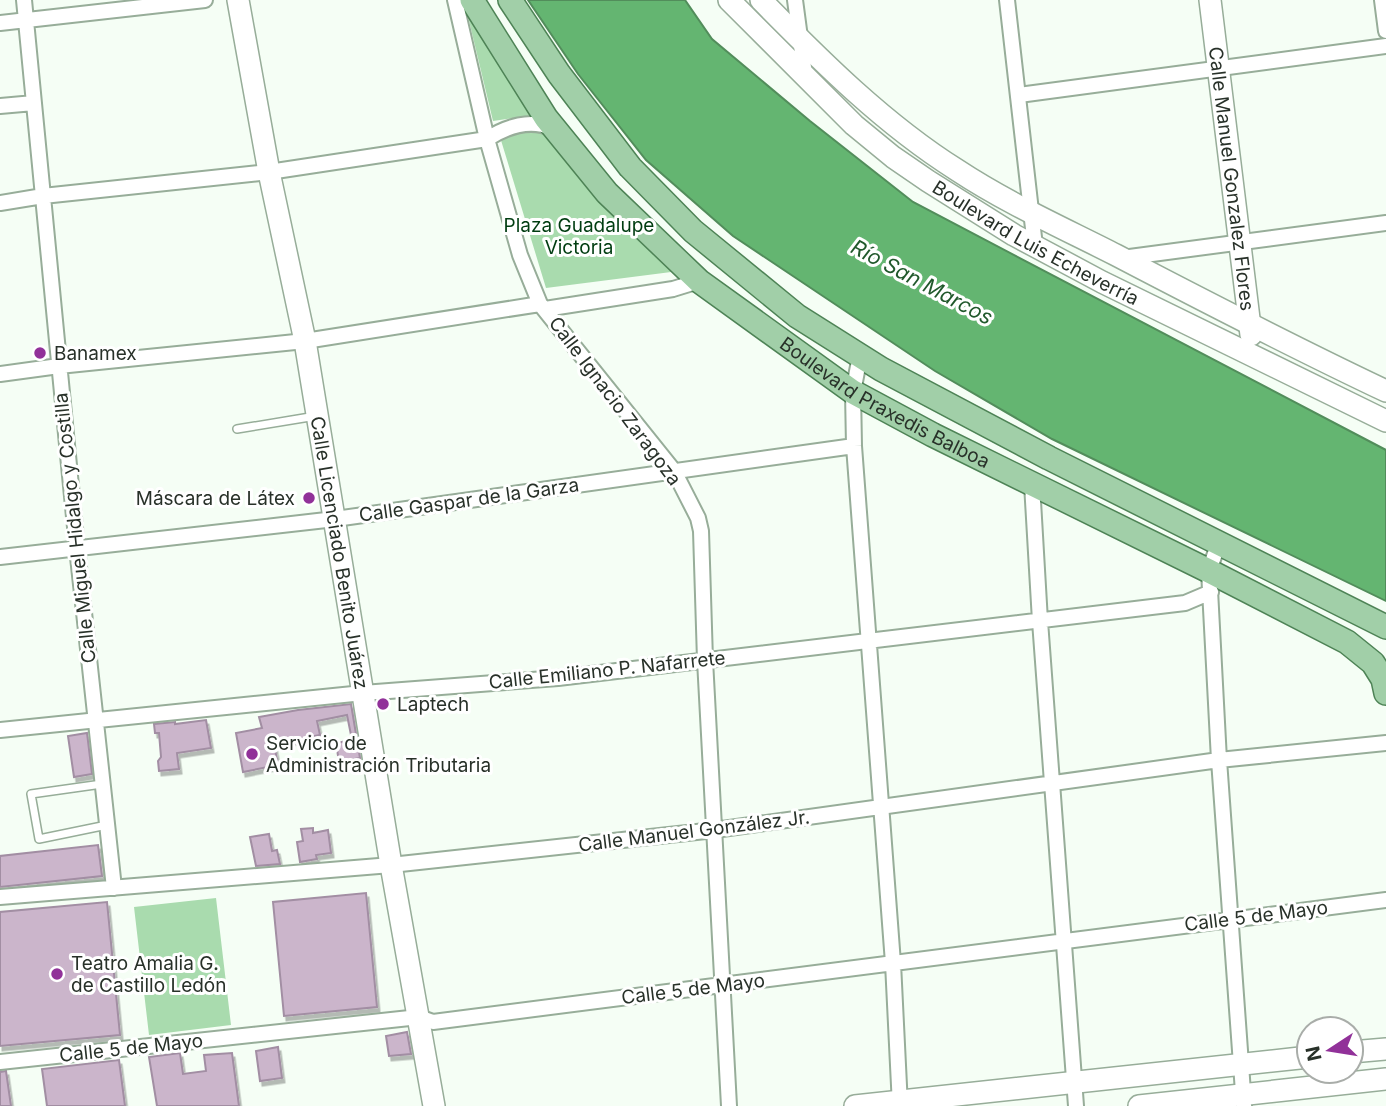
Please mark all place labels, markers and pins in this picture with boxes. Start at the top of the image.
place label: Banamex [54,342,137,365]
marker: Banamex [32,345,48,361]
place label: Máscara de Látex [136,487,295,510]
marker: Máscara de Látex [301,490,317,506]
place label: Laptech [397,693,469,716]
marker: Laptech [375,696,391,712]
place label: Servicio de Administración Tributaria [266,732,491,777]
marker: Servicio de Administración Tributaria [244,746,260,762]
place label: Teatro Amalia G. de Castillo Ledón [71,952,226,997]
marker: Teatro Amalia G. de Castillo Ledón [49,966,65,982]

